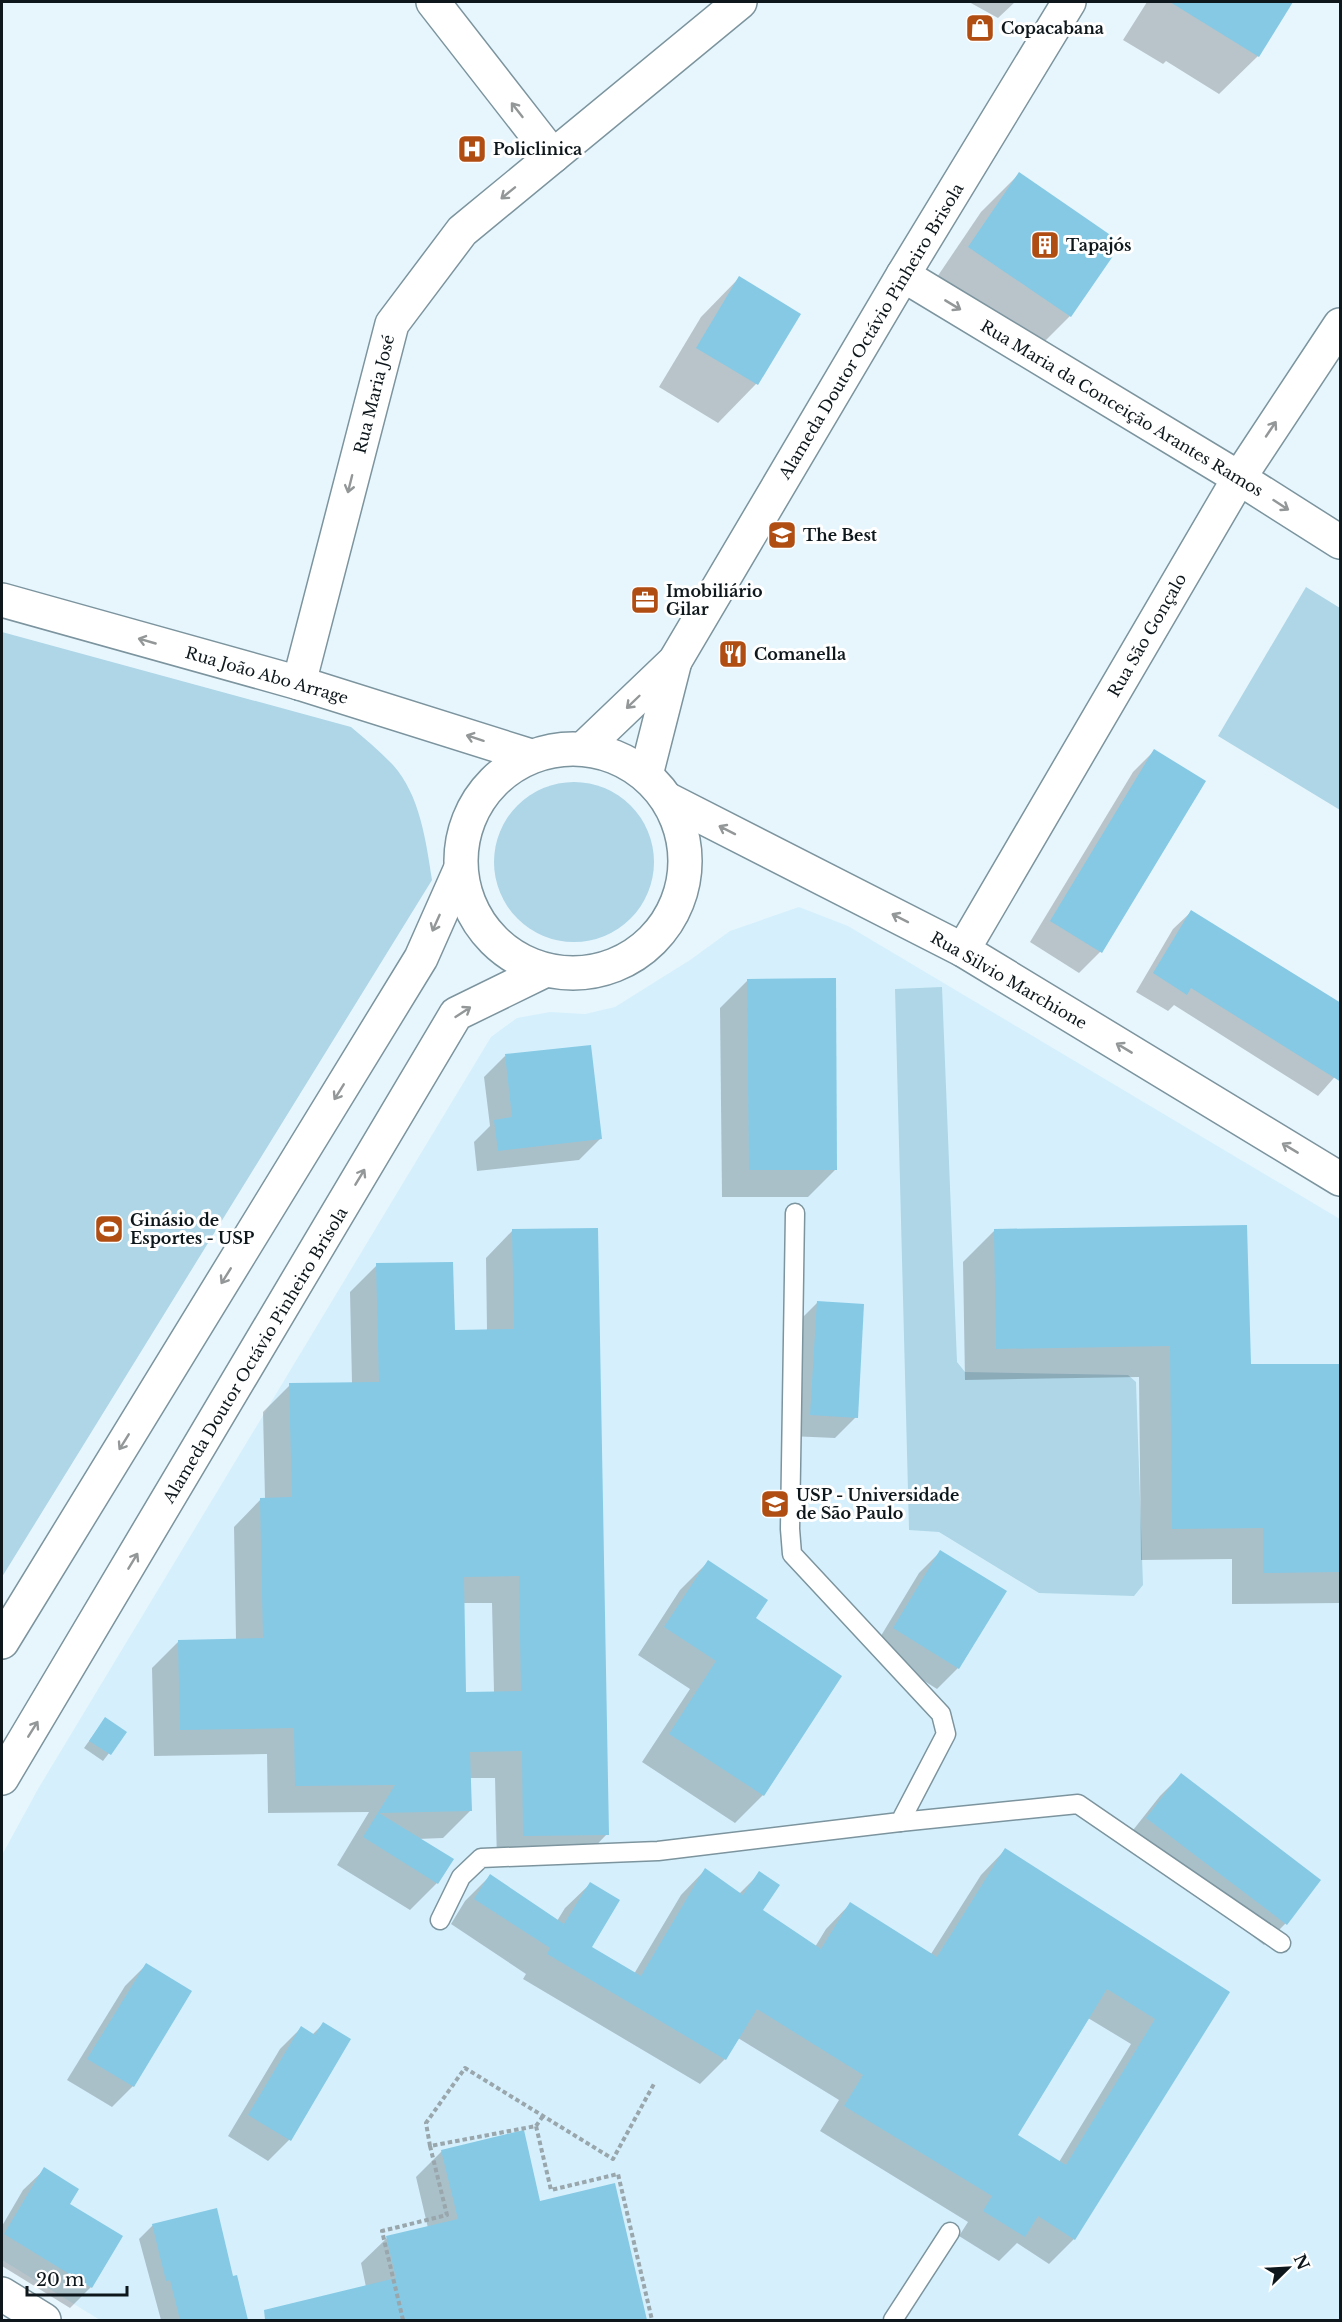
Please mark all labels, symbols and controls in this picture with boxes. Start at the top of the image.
shop icon: Copacabana [964,12,996,44]
place label: Copacabana [1001,18,1104,38]
one-way arrow [511,102,524,118]
hospital icon: Policlinica [456,133,488,165]
place label: Policlinica [493,139,582,159]
street label: Alameda Doutor Octávio Pinheiro Brisola [774,179,968,484]
one-way arrow [501,186,516,200]
building icon: Tapajós [1029,229,1061,261]
place label: Tapajós [1066,235,1132,255]
one-way arrow [944,300,961,312]
street label: Rua Maria da Conceição Arantes Ramos [977,315,1267,501]
street label: Rua Maria José [350,332,398,456]
one-way arrow [1265,421,1277,438]
one-way arrow [344,475,356,494]
one-way arrow [1273,498,1290,511]
school or university icon: The Best [766,519,798,551]
place label: The Best [803,525,878,545]
street label: Rua São Gonçalo [1103,570,1191,700]
place label: Imobiliário Gilar [666,581,763,619]
office icon: Imobiliário Gilar [629,584,661,616]
one-way arrow [138,634,157,646]
restaurant icon: Comanella [717,638,749,670]
street label: Rua João Abo Arrage [183,642,351,708]
place label: Comanella [754,644,846,664]
one-way arrow [625,695,640,709]
one-way arrow [466,732,485,743]
one-way arrow [718,823,736,835]
one-way arrow [892,912,910,924]
one-way arrow [430,914,442,932]
street label: Rua Silvio Marchione [927,927,1091,1033]
one-way arrow [454,1006,471,1019]
one-way arrow [1116,1041,1133,1053]
one-way arrow [332,1083,344,1100]
one-way arrow [1282,1142,1299,1154]
one-way arrow [355,1169,367,1186]
street label: Alameda Doutor Octávio Pinheiro Brisola [158,1203,352,1508]
place label: Ginásio de Esportes - USP [130,1210,255,1248]
sports icon: Ginásio de Esportes - USP [93,1213,125,1245]
one-way arrow [219,1267,231,1284]
one-way arrow [117,1433,129,1450]
place label: USP - Universidade de São Paulo [796,1485,959,1523]
school or university icon: USP - Universidade de São Paulo [759,1488,791,1520]
one-way arrow [127,1553,139,1570]
one-way arrow [27,1721,39,1738]
north arrow [1258,2238,1318,2298]
text: N [1290,2251,1314,2273]
scale bar [27,2259,128,2297]
text: 20 m [36,2269,84,2291]

